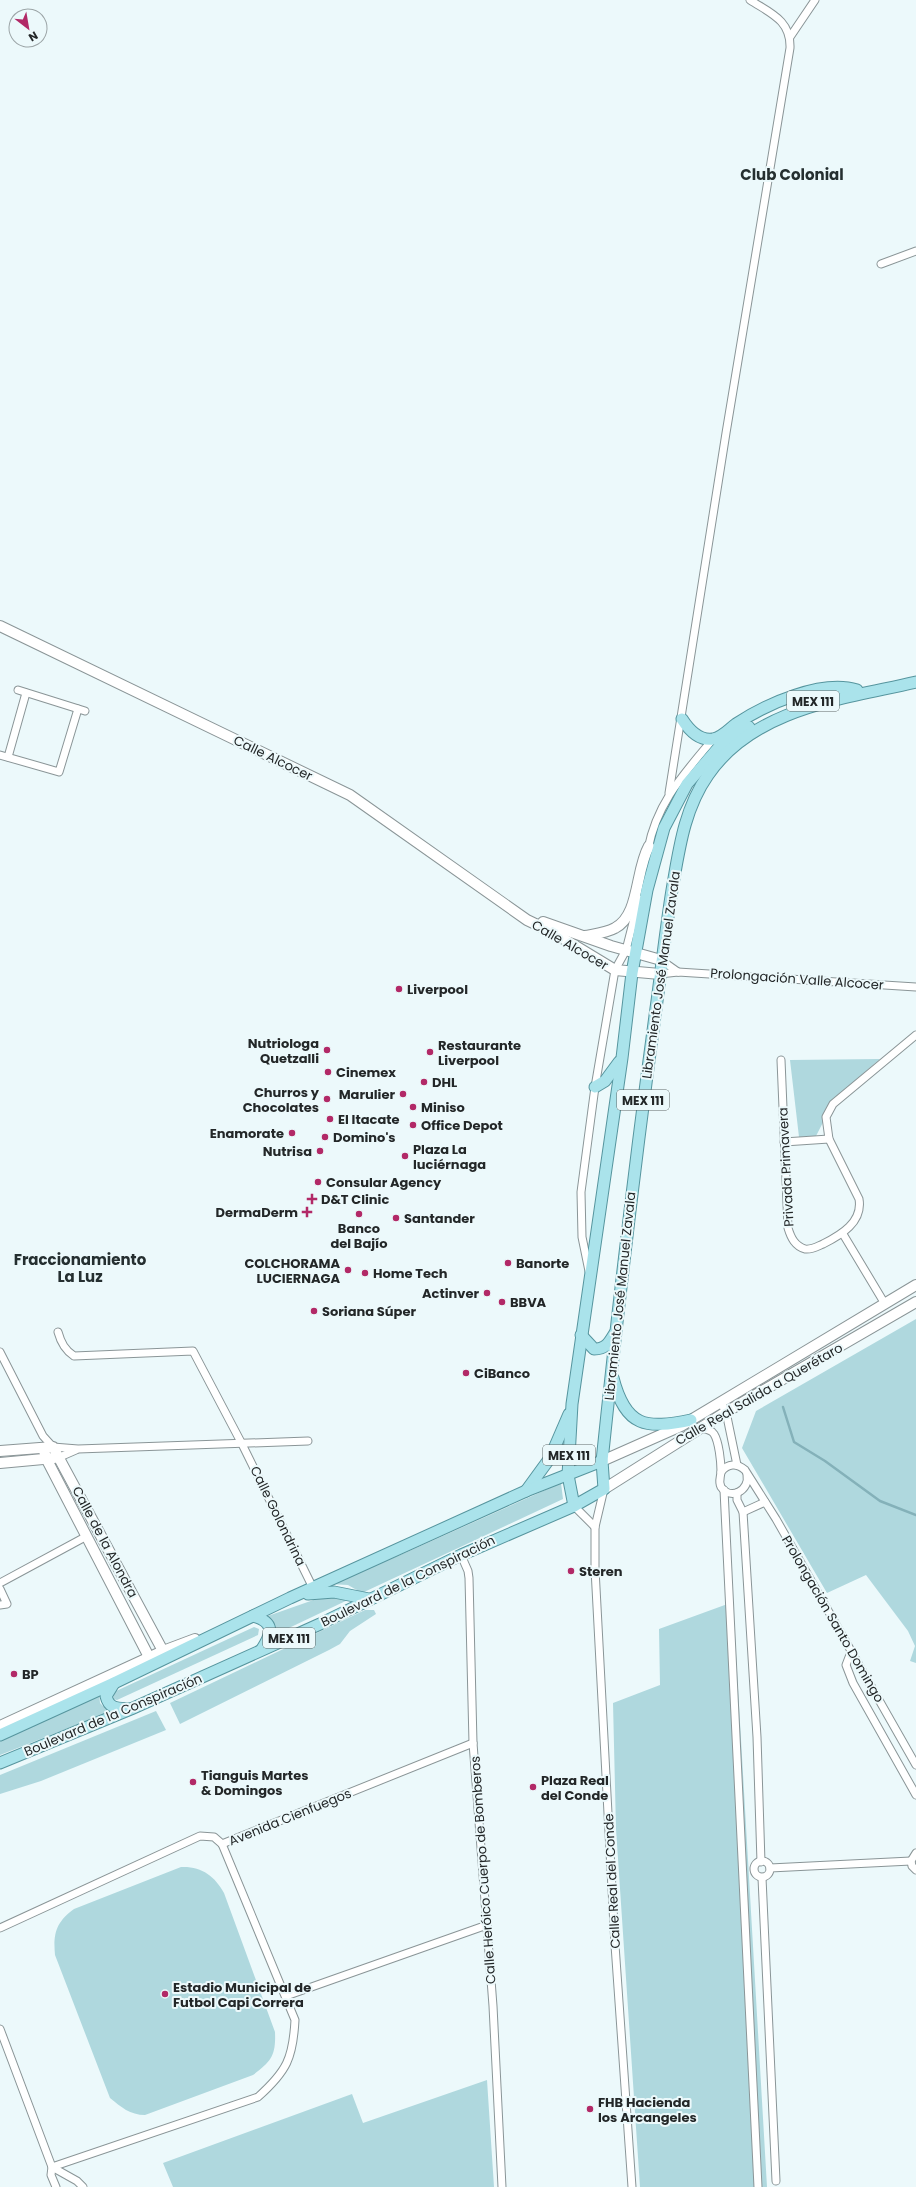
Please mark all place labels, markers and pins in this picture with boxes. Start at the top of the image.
place label: Liverpool [407,980,468,999]
marker: Liverpool [394,984,404,994]
place label: Nutriologa Quetzalli [248,1034,319,1068]
place label: Restaurante Liverpool [438,1036,521,1070]
marker: Nutriologa Quetzalli [322,1045,332,1055]
marker: Restaurante Liverpool [425,1047,435,1057]
place label: Cinemex [336,1063,396,1082]
marker: Cinemex [323,1067,333,1077]
place label: DHL [432,1073,457,1092]
marker: DHL [419,1077,429,1087]
place label: Churros y Chocolates [243,1083,320,1117]
place label: Marulier [339,1085,395,1104]
marker: Marulier [398,1089,408,1099]
marker: Churros y Chocolates [322,1094,332,1104]
place label: Miniso [421,1098,465,1117]
marker: Miniso [408,1102,418,1112]
place label: El Itacate [338,1110,400,1129]
marker: El Itacate [325,1114,335,1124]
place label: Office Depot [421,1116,503,1135]
marker: Office Depot [408,1120,418,1130]
place label: Enamorate [210,1124,284,1143]
marker: Enamorate [287,1128,297,1138]
place label: Domino's [333,1128,396,1147]
marker: Domino's [320,1132,330,1142]
place label: Plaza La luciérnaga [413,1140,486,1174]
place label: Nutrisa [263,1142,312,1161]
marker: Nutrisa [315,1146,325,1156]
marker: Plaza La luciérnaga [400,1151,410,1161]
place label: Consular Agency [326,1173,442,1192]
marker: Consular Agency [313,1177,323,1187]
place label: D&T Clinic [321,1190,389,1209]
marker: D&T Clinic [306,1193,318,1205]
place label: DermaDerm [216,1203,298,1222]
marker: DermaDerm [301,1206,313,1218]
marker: Banco del Bajío [354,1209,364,1219]
place label: Santander [404,1209,475,1228]
marker: Santander [391,1213,401,1223]
place label: Banco del Bajío [330,1219,388,1253]
place label: COLCHORAMA LUCIERNAGA [244,1254,340,1288]
place label: Banorte [516,1254,569,1273]
marker: Banorte [503,1258,513,1268]
place label: Home Tech [373,1264,448,1283]
marker: COLCHORAMA LUCIERNAGA [343,1265,353,1275]
marker: Home Tech [360,1268,370,1278]
place label: Actinver [422,1284,479,1303]
marker: Actinver [482,1288,492,1298]
place label: BBVA [510,1293,547,1312]
marker: BBVA [497,1297,507,1307]
place label: Soriana Súper [322,1302,416,1321]
marker: Soriana Súper [309,1306,319,1316]
place label: CiBanco [474,1364,530,1383]
marker: CiBanco [461,1368,471,1378]
place label: Steren [579,1562,623,1581]
marker: Steren [566,1566,576,1576]
place label: BP [22,1665,39,1684]
marker: BP [9,1669,19,1679]
place label: Tianguis Martes & Domingos [201,1766,308,1800]
place label: Plaza Real del Conde [541,1771,609,1805]
marker: Tianguis Martes & Domingos [188,1777,198,1787]
marker: Plaza Real del Conde [528,1782,538,1792]
place label: Estadio Municipal de Futbol Capi Correra [173,1978,311,2012]
marker: Estadio Municipal de Futbol Capi Correra [160,1989,170,1999]
place label: FHB Hacienda los Arcangeles [598,2093,697,2127]
marker: FHB Hacienda los Arcangeles [585,2104,595,2114]

